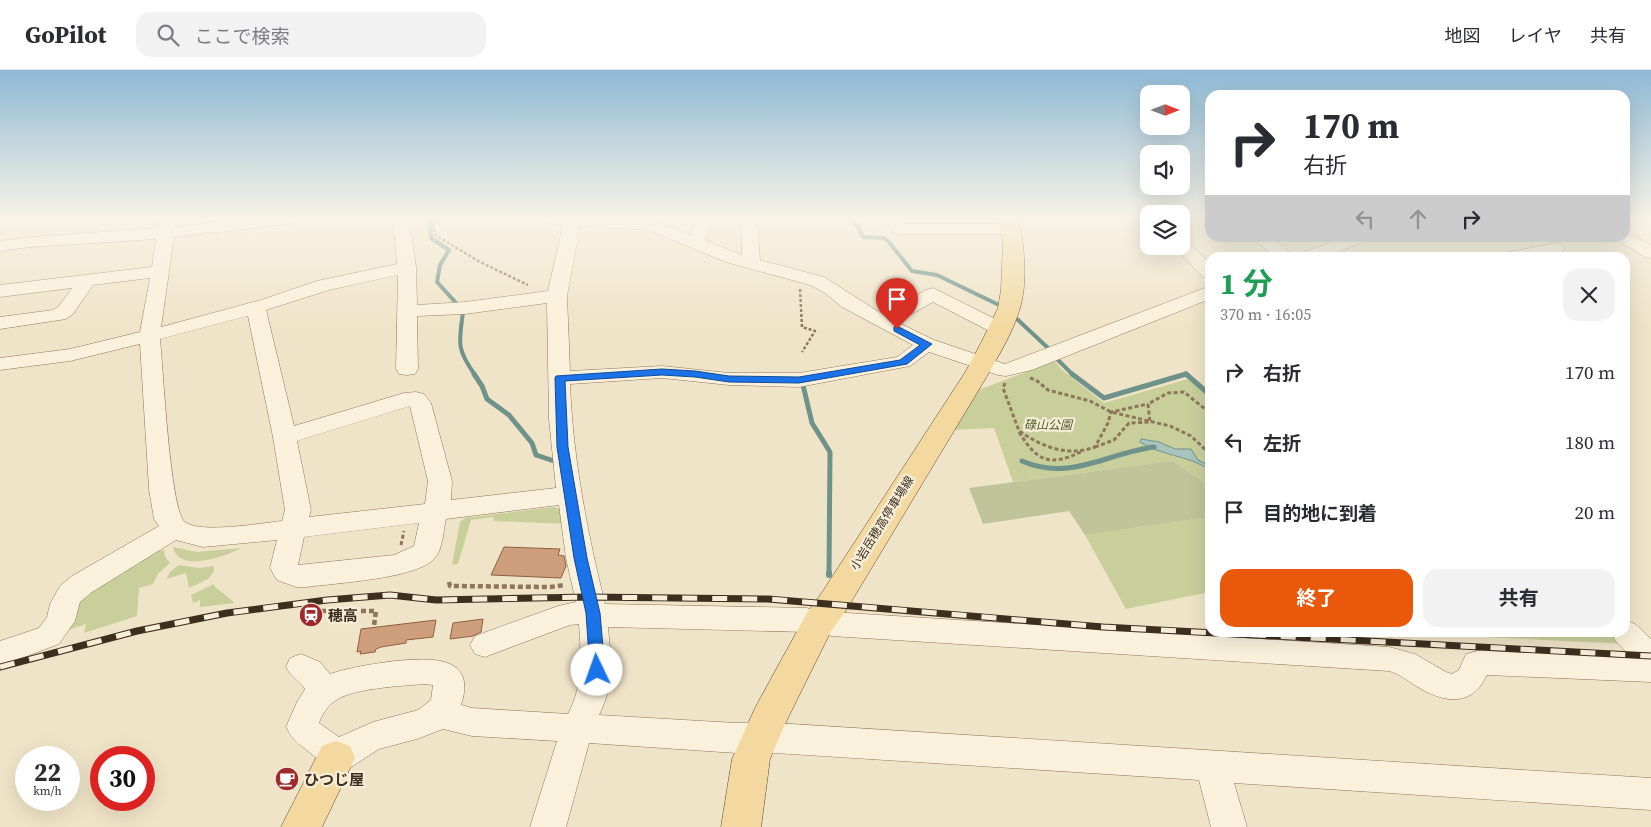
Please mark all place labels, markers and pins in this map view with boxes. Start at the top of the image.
pin [876,278,918,329]
station icon: 穂高 [298,602,324,628]
place label: 穂高 [328,605,358,626]
cafe icon: ひつじ屋 [274,766,300,792]
place label: ひつじ屋 [304,769,364,790]

